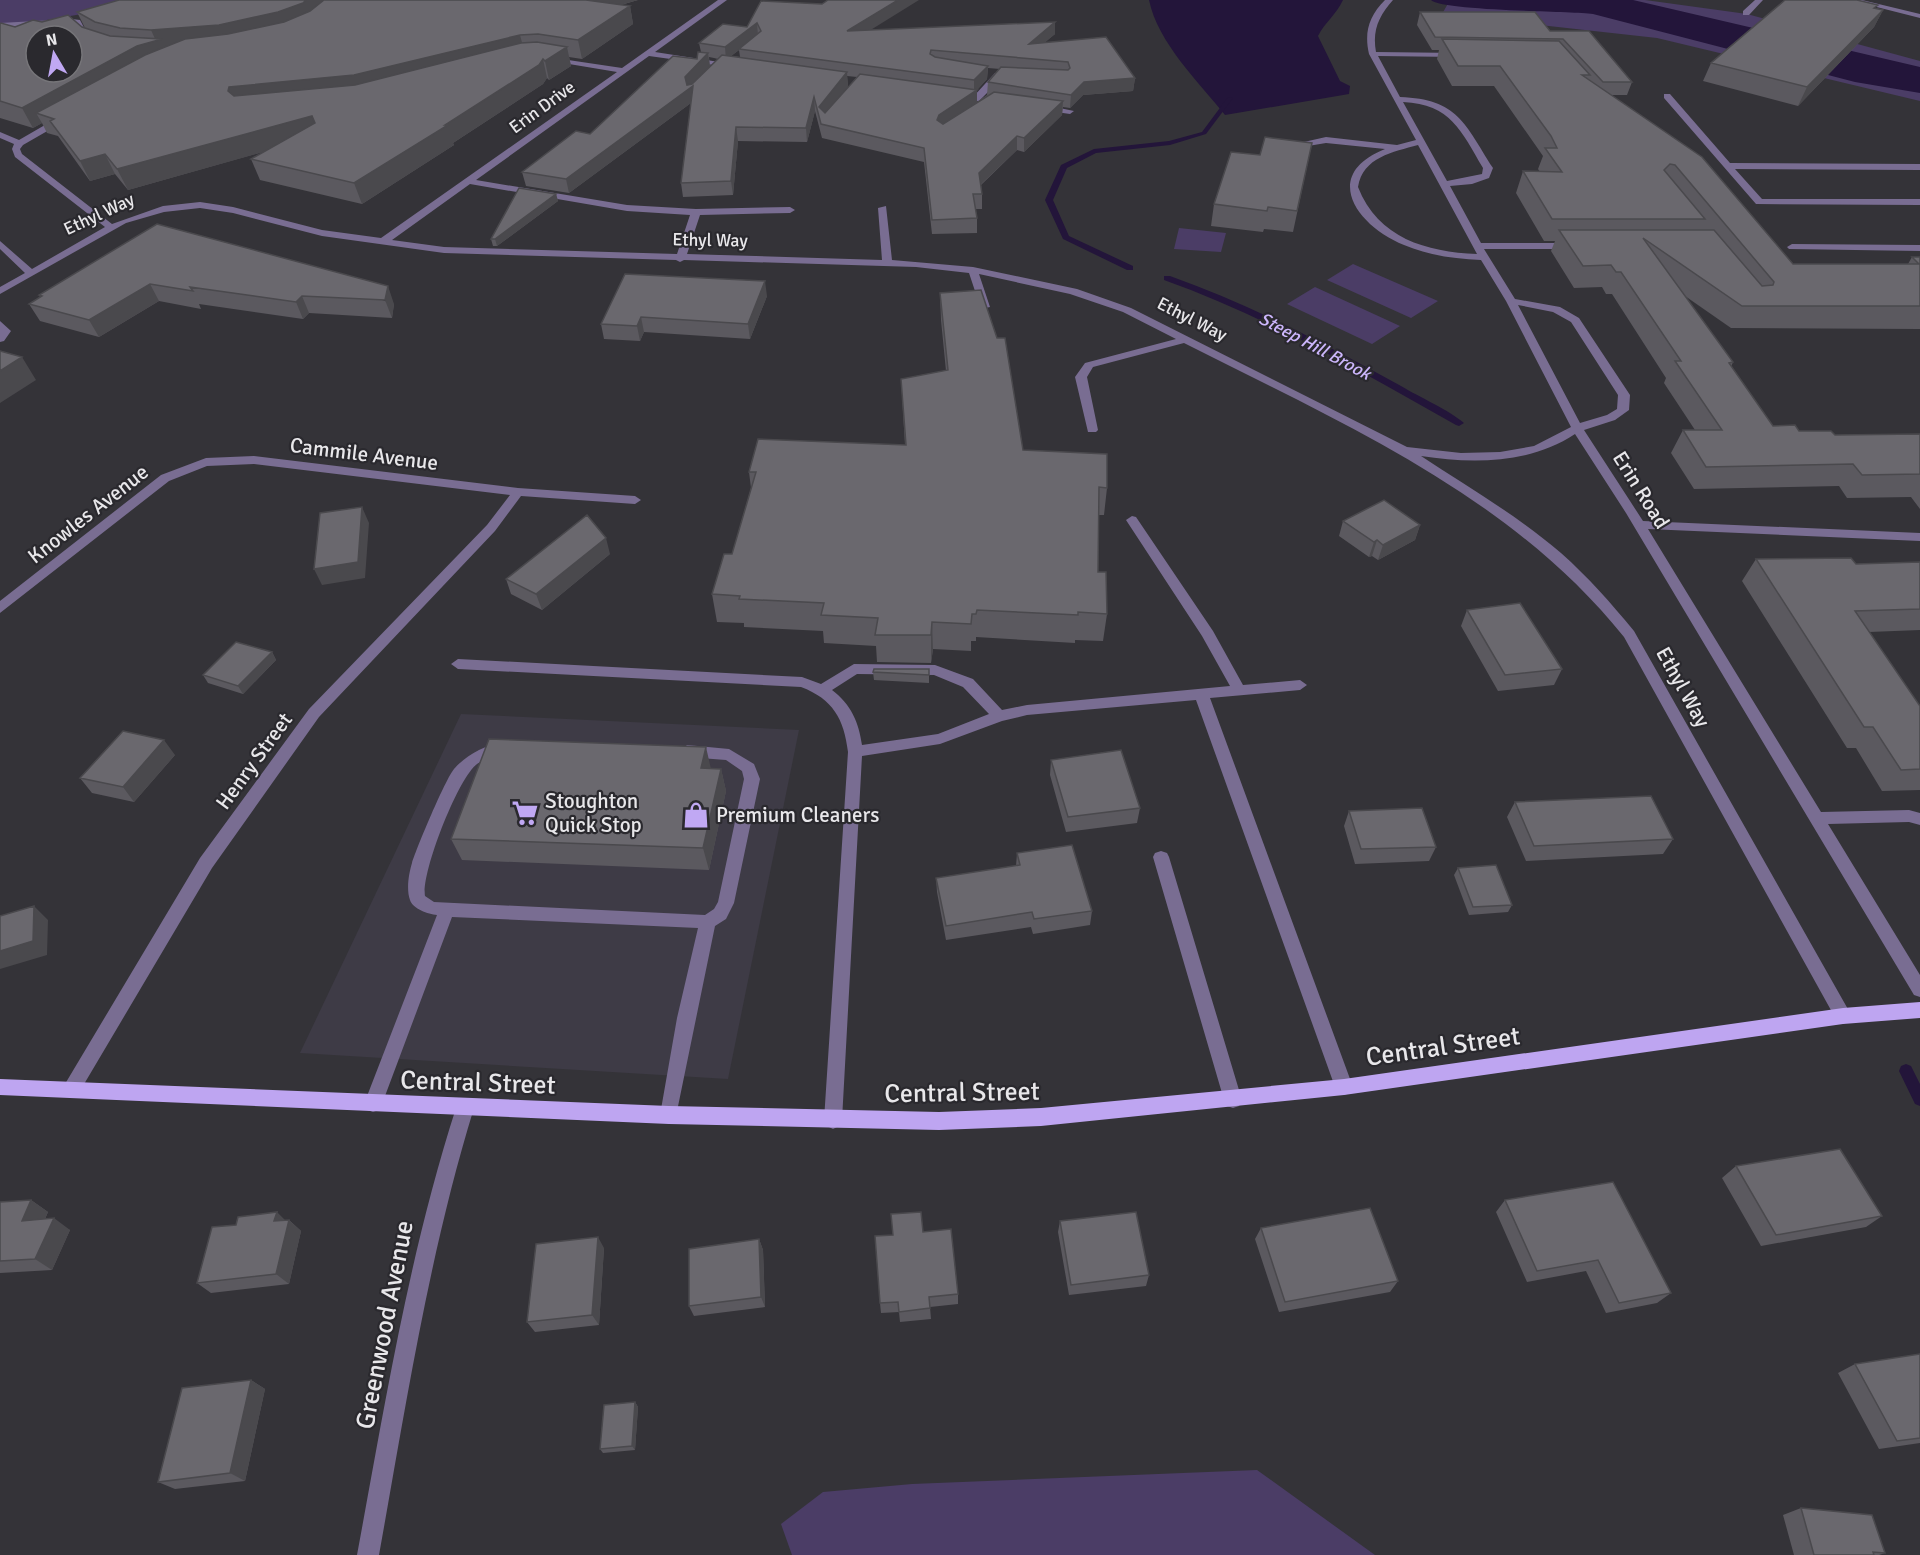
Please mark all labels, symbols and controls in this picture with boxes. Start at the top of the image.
north arrow [24,24,84,84]
text: N [44,29,59,51]
street label: Erin Drive [505,76,579,138]
street label: Ethyl Way [60,188,138,240]
street label: Ethyl Way [672,228,748,252]
street label: Ethyl Way [1153,292,1231,346]
water label: Steep Hill Brook [1255,307,1376,386]
street label: Cammile Avenue [288,432,440,476]
street label: Erin Road [1607,446,1675,534]
street label: Knowles Avenue [23,459,153,569]
street label: Ethyl Way [1650,642,1716,732]
street label: Henry Street [210,707,298,815]
place label: Stoughton Quick Stop [545,788,642,838]
supermarket icon: Stoughton Quick Stop [510,798,540,828]
shop icon: Premium Cleaners [681,800,711,830]
place label: Premium Cleaners [716,802,879,828]
street label: Central Street [1364,1020,1522,1074]
street label: Central Street [400,1064,556,1102]
street label: Central Street [884,1076,1040,1110]
street label: Greenwood Avenue [349,1218,421,1432]

